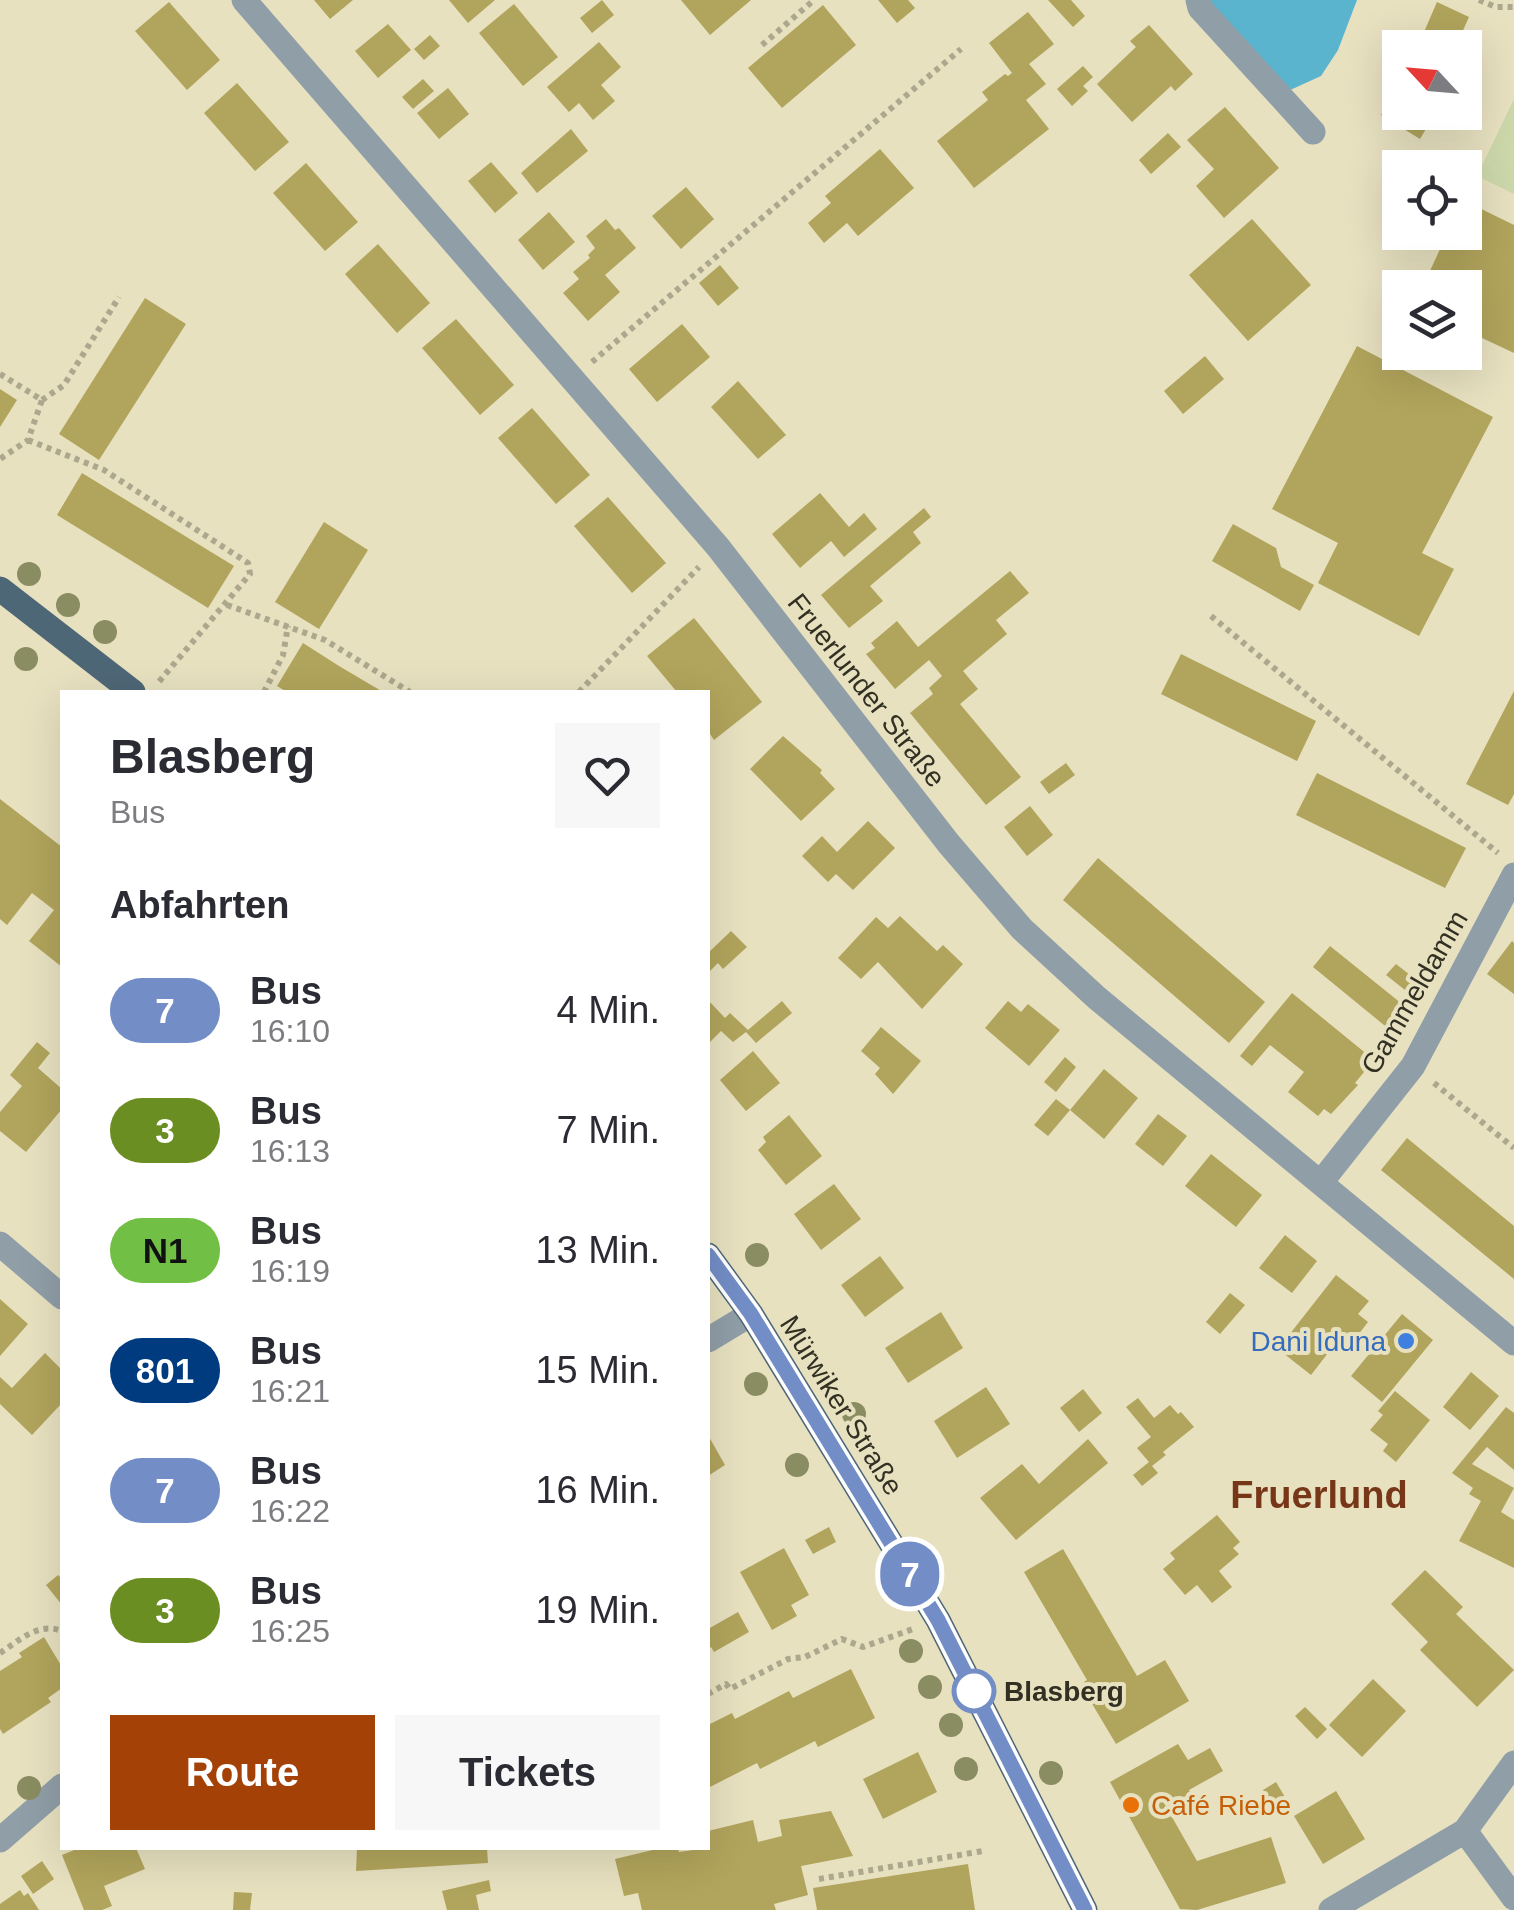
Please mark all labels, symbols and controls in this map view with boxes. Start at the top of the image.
north arrow [1382,30,1482,130]
map controls [1382,30,1482,370]
button: locate [1382,150,1482,250]
button: layers [1382,270,1482,370]
street label: Fruerlunder Straße [782,588,952,793]
button: heart [555,723,660,828]
text: Blasberg [110,730,315,783]
text: Bus [110,794,165,830]
text: Abfahrten [110,884,289,926]
street label: Gammeldamm [1355,905,1474,1079]
text: Bus [250,970,322,1012]
text: 4 Min. [557,989,660,1031]
text: 7 [155,991,175,1030]
text: 16:10 [250,1013,330,1049]
text: Bus [250,1090,322,1132]
text: 7 Min. [557,1109,660,1151]
text: 3 [155,1111,175,1150]
text: 16:13 [250,1133,330,1169]
text: Bus [250,1210,322,1252]
text: 13 Min. [535,1229,660,1271]
text: N1 [143,1231,187,1270]
text: 16:19 [250,1253,330,1289]
street label: Mürwiker Straße [774,1310,909,1501]
place label: Dani Iduna [1251,1326,1386,1357]
text: Bus [250,1330,322,1372]
marker: Dani Iduna [1395,1330,1417,1352]
text: 15 Min. [535,1349,660,1391]
text: 801 [136,1351,194,1390]
text: 16:21 [250,1373,330,1409]
text: Bus [250,1450,322,1492]
text: 16 Min. [535,1469,660,1511]
text: 7 [155,1471,175,1510]
district label: Fruerlund [1230,1474,1408,1516]
text: 16:22 [250,1493,330,1529]
line badge: 7 [878,1542,942,1606]
text: 7 [900,1555,920,1594]
text: Bus [250,1570,322,1612]
text: 19 Min. [535,1589,660,1631]
text: 3 [155,1591,175,1630]
text: 16:25 [250,1613,330,1649]
marker: Blasberg [953,1670,995,1712]
place label: Blasberg [1004,1676,1124,1707]
button: Route [110,1715,375,1830]
button: Tickets [395,1715,660,1830]
place label: Café Riebe [1151,1790,1291,1821]
marker: Café Riebe [1120,1794,1142,1816]

